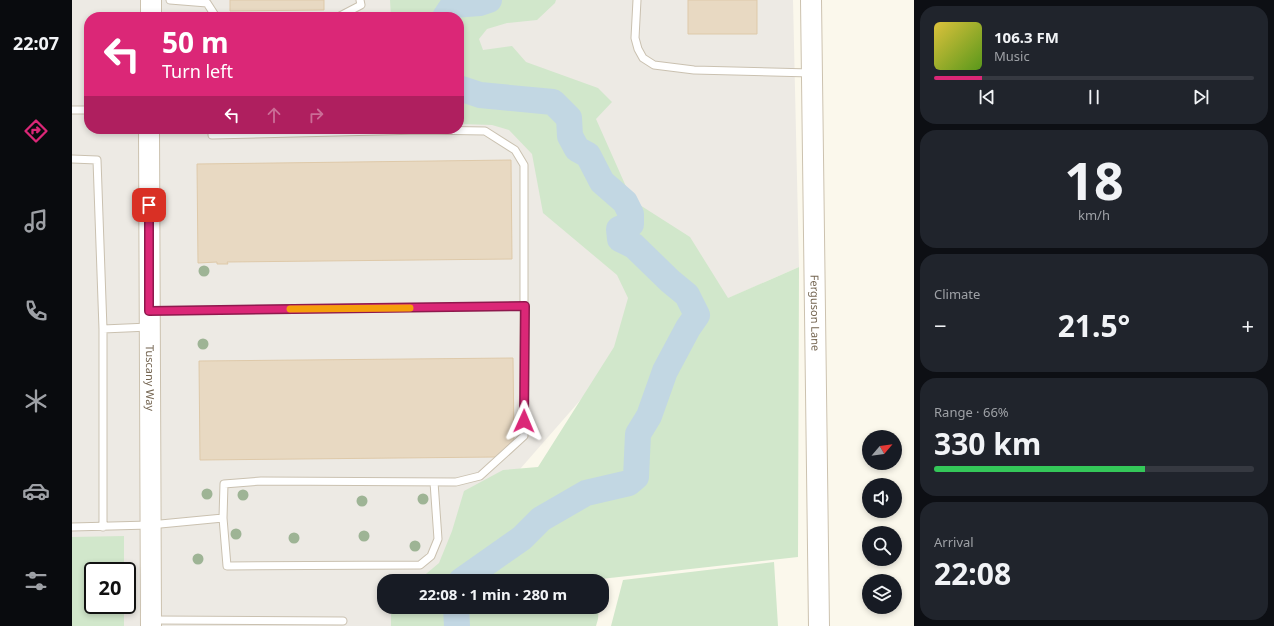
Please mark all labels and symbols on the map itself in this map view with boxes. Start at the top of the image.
pin [132,188,166,222]
street label: Ferguson Lane [808,275,823,351]
street label: Tuscany Way [143,345,158,412]
position arrow [503,400,545,442]
north arrow [862,430,902,470]
speed limit sign: 20 [84,562,136,614]

